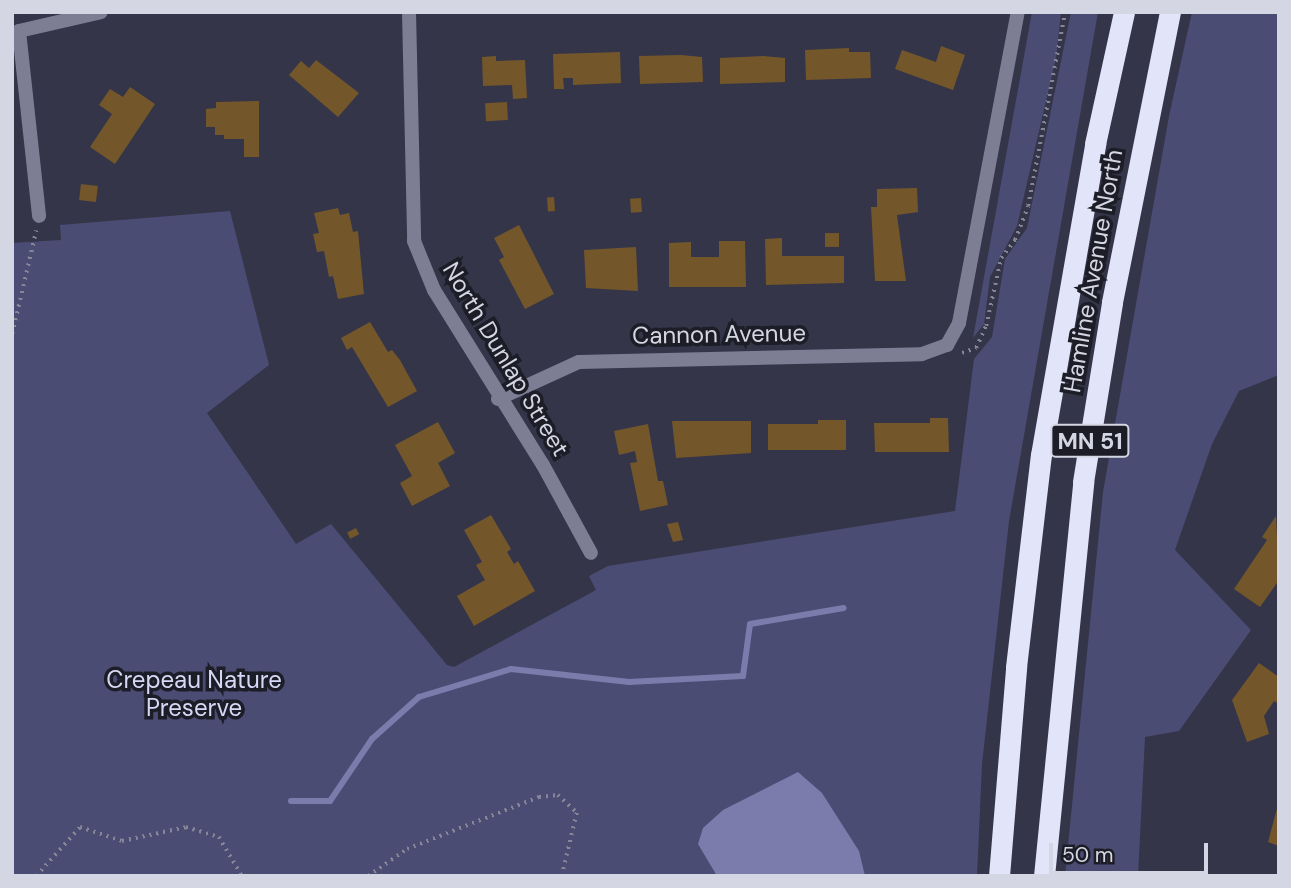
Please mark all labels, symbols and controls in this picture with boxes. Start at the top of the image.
street label: Hamline Avenue North [1057,147,1129,395]
street label: North Dunlap Street [437,257,575,461]
street label: Cannon Avenue [632,318,806,350]
road number: MN 51 [1050,422,1130,461]
park label: Crepeau Nature Preserve [106,666,282,722]
scale bar [1053,828,1212,872]
text: 50 m [1062,841,1113,869]

